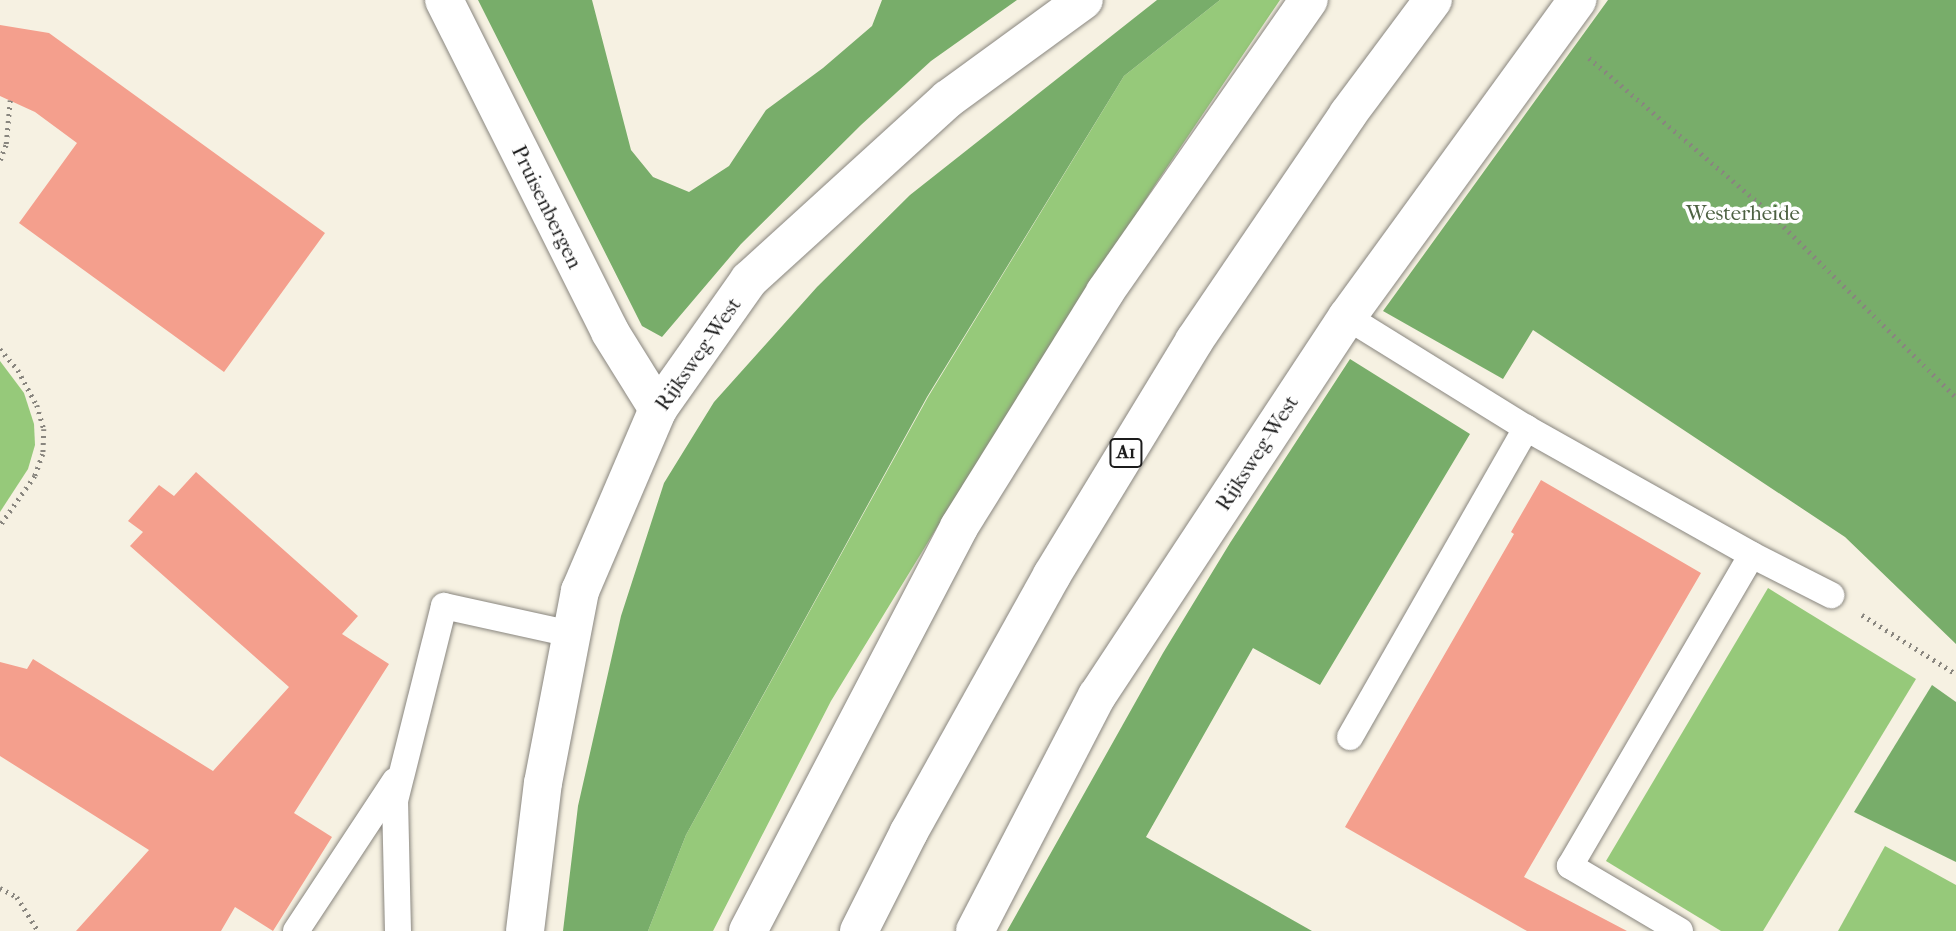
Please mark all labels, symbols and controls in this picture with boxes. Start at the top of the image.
street label: Pruisenbergen [506,141,588,273]
park label: Westerheide [1686,200,1800,226]
street label: Rijksweg-West [650,293,746,415]
street label: Rijksweg-West [1210,391,1304,515]
road number: A1 [1108,437,1144,468]

